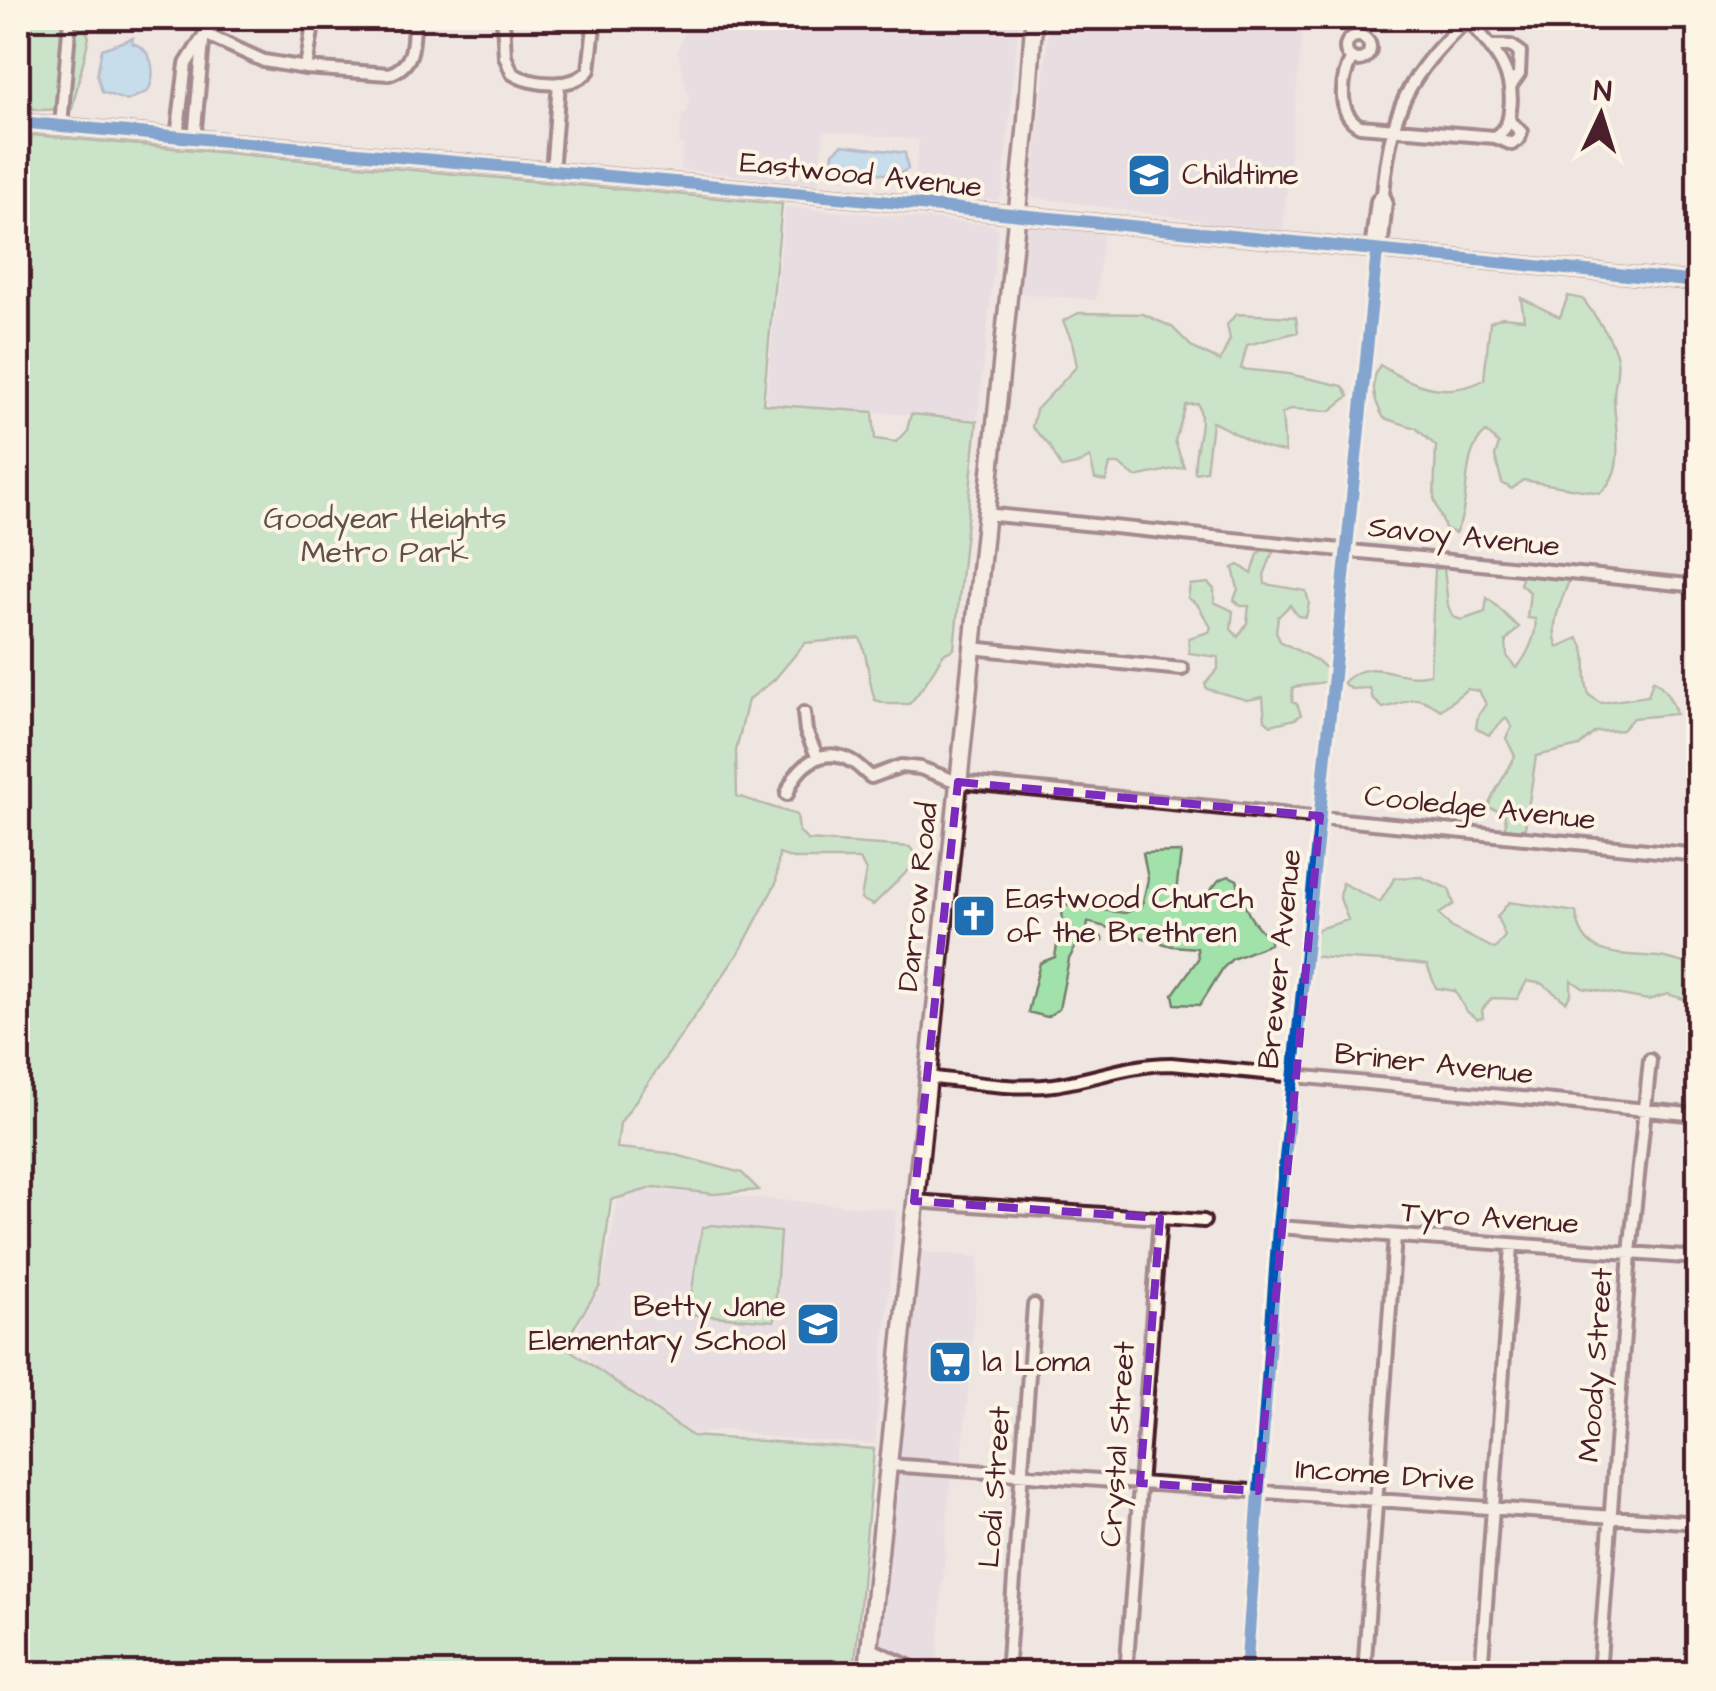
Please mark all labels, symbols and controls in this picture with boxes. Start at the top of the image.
north arrow [1551,65,1651,165]
text: N [1593,71,1613,112]
street label: Eastwood Avenue [738,141,984,209]
school or university icon: Childtime [1126,152,1172,198]
place label: Childtime [1182,154,1299,196]
park label: Goodyear Heights Metro Park [264,498,506,574]
street label: Savoy Avenue [1366,506,1562,569]
street label: Cooledge Avenue [1362,775,1598,842]
street label: Darrow Road [887,800,949,994]
street label: Brewer Avenue [1248,847,1312,1071]
place label: Eastwood Church of the Brethren [1006,878,1253,954]
church icon: Eastwood Church of the Brethren [951,893,997,939]
street label: Briner Avenue [1333,1033,1535,1095]
street label: Tyro Avenue [1400,1191,1580,1246]
street label: Moody Street [1568,1266,1625,1464]
place label: Betty Jane Elementary School [529,1286,786,1363]
school or university icon: Betty Jane Elementary School [795,1301,841,1347]
supermarket icon: la Loma [927,1339,973,1385]
street label: Crystal Street [1090,1340,1147,1548]
place label: la Loma [982,1341,1090,1383]
street label: Lodi Street [968,1405,1022,1569]
street label: Income Drive [1294,1448,1476,1502]

